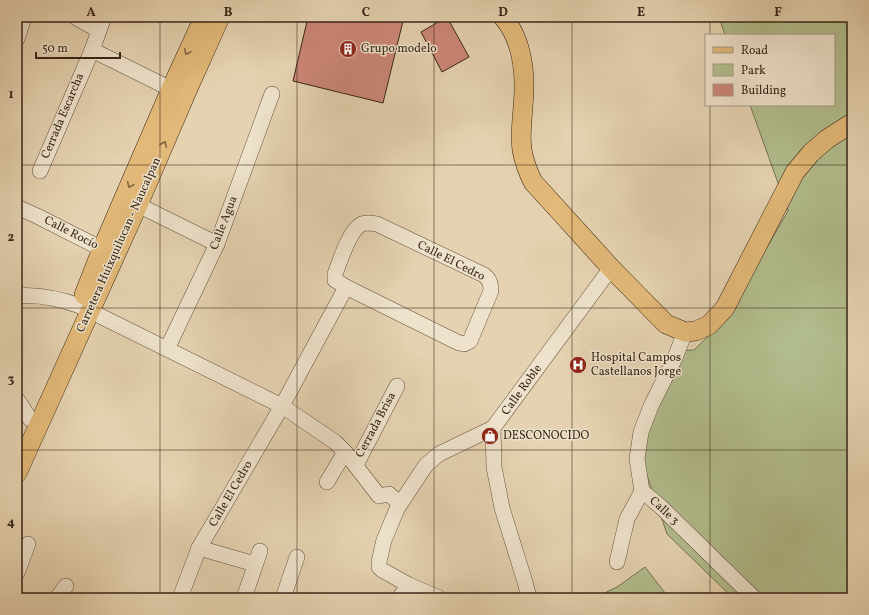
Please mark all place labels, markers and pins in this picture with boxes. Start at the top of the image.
building icon: Grupo modelo [338,39,358,59]
place label: Grupo modelo [361,41,437,57]
place label: Hospital Campos Castellanos Jorge [591,350,681,380]
hospital icon: Hospital Campos Castellanos Jorge [568,355,588,375]
shop icon: DESCONOCIDO [480,426,500,446]
place label: DESCONOCIDO [503,428,589,444]

